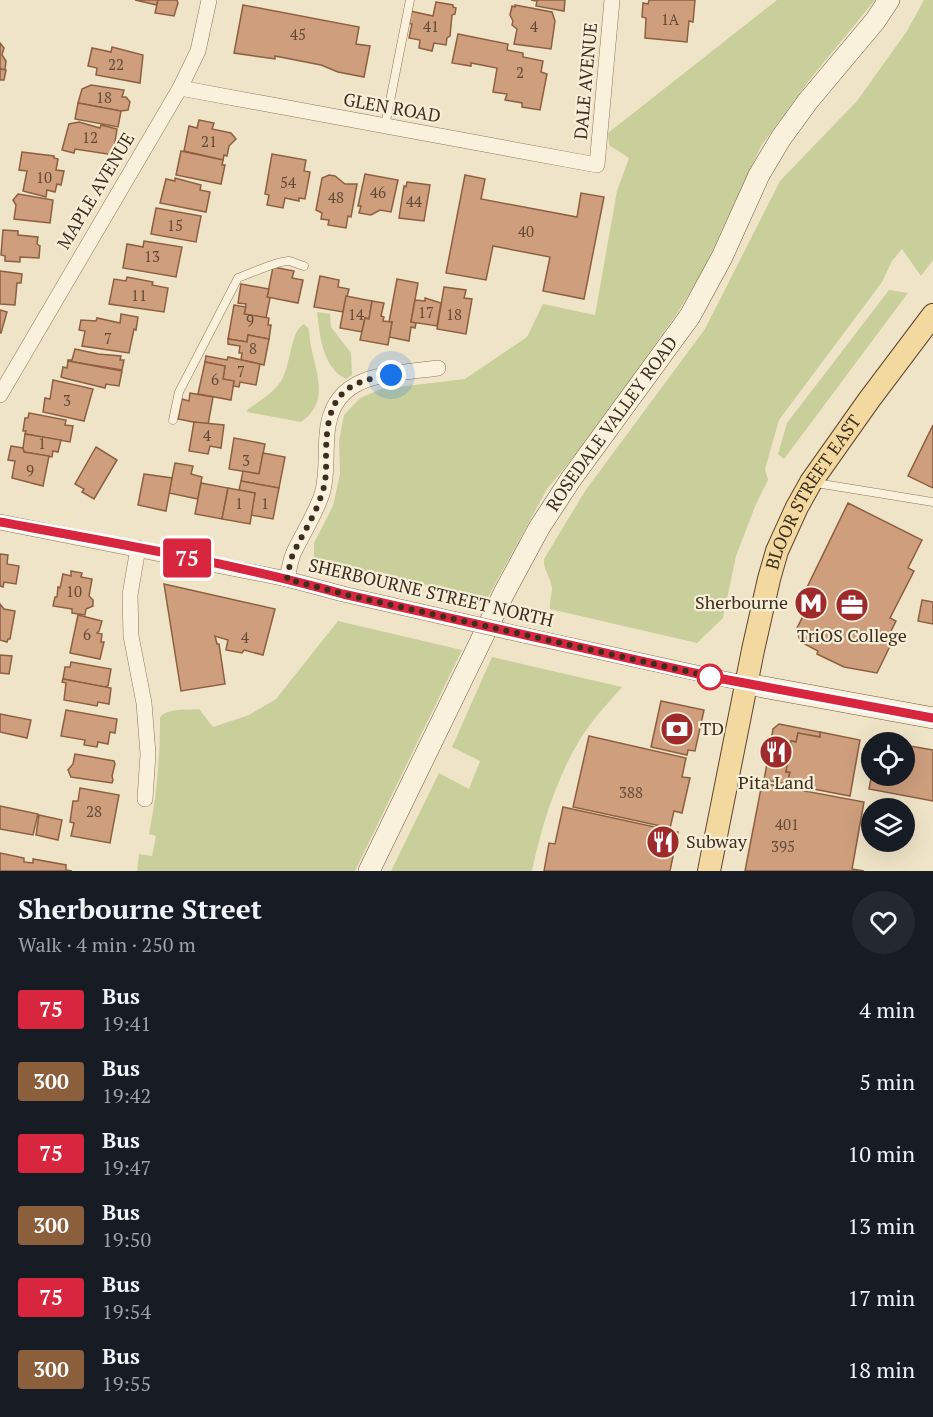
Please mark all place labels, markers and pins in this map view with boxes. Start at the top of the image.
metro station icon: Sherbourne [793,585,829,621]
office icon: TriOS College [834,587,870,623]
place label: Sherbourne [695,590,788,614]
place label: TriOS College [797,623,907,647]
unlabelled marker [697,664,723,690]
bank icon: TD [659,711,695,747]
place label: TD [700,716,724,740]
restaurant icon: Pita Land [758,734,794,770]
place label: Pita Land [738,770,814,794]
restaurant icon: Subway [645,824,681,860]
place label: Subway [686,829,748,853]

